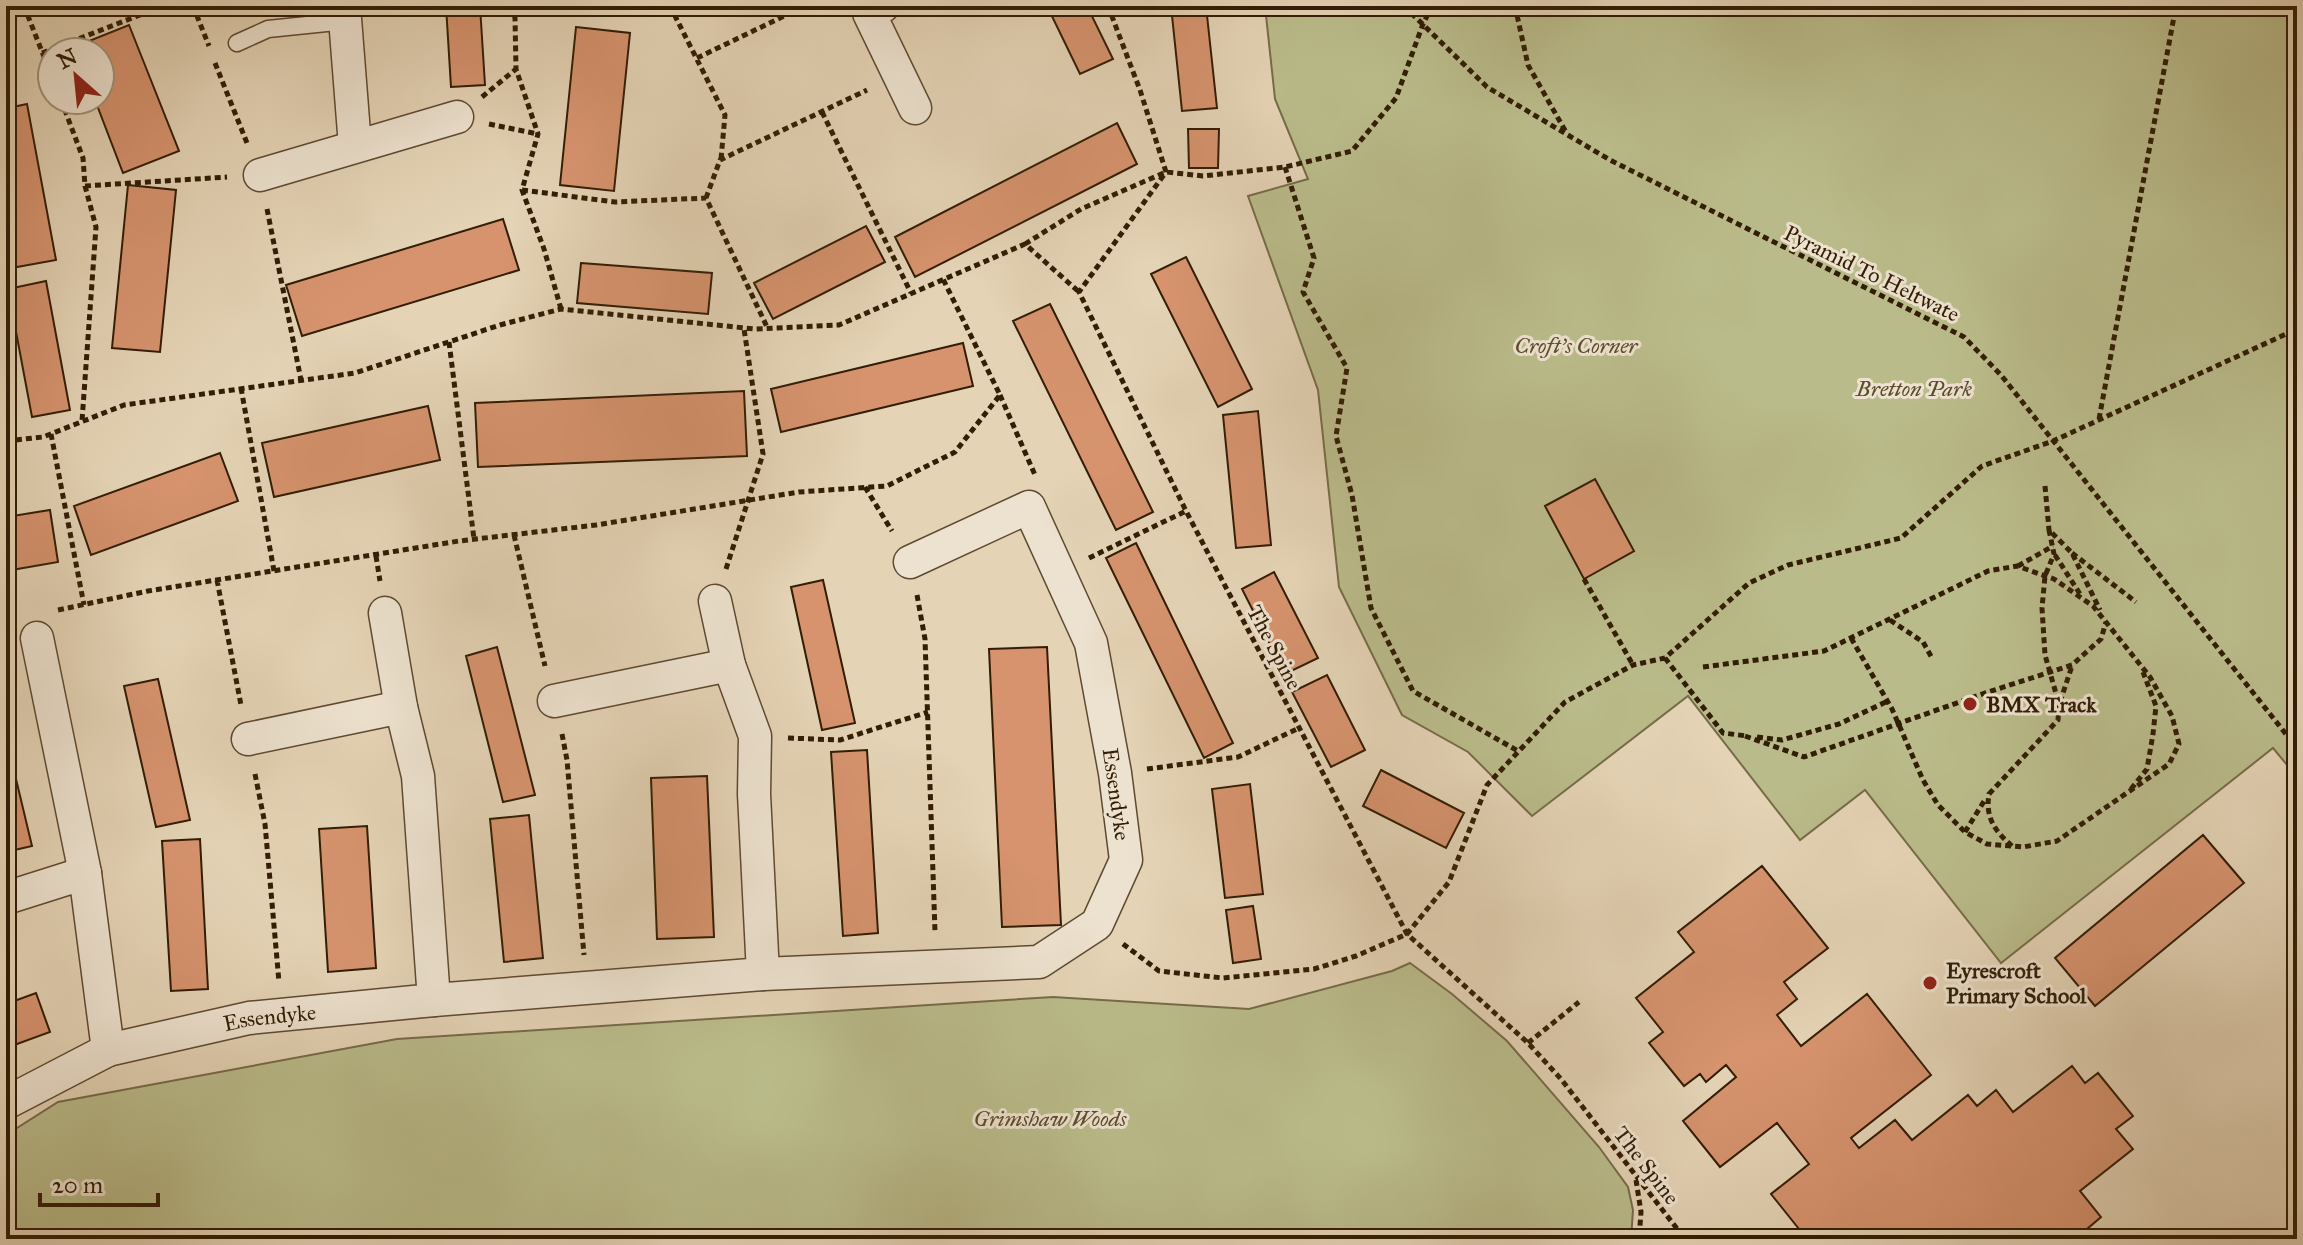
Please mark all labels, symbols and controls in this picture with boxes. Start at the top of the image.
north arrow [36,36,116,116]
text: N [53,42,82,75]
street label: Pyramid To Heltwate [1780,219,1964,328]
park label: Croft's Corner [1514,332,1639,359]
park label: Bretton Park [1855,375,1972,402]
street label: The Spine [1241,600,1308,694]
place label: BMX Track [1986,691,2097,718]
marker: BMX Track [1961,695,1979,713]
street label: Essendyke [1097,746,1136,842]
place label: Eyrescroft Primary School [1946,957,2087,1009]
marker: Eyrescroft Primary School [1921,974,1939,992]
street label: Essendyke [221,999,317,1037]
park label: Grimshaw Woods [974,1105,1127,1132]
street label: The Spine [1608,1121,1686,1210]
scale bar [40,1157,158,1207]
text: 20 m [52,1170,103,1200]

